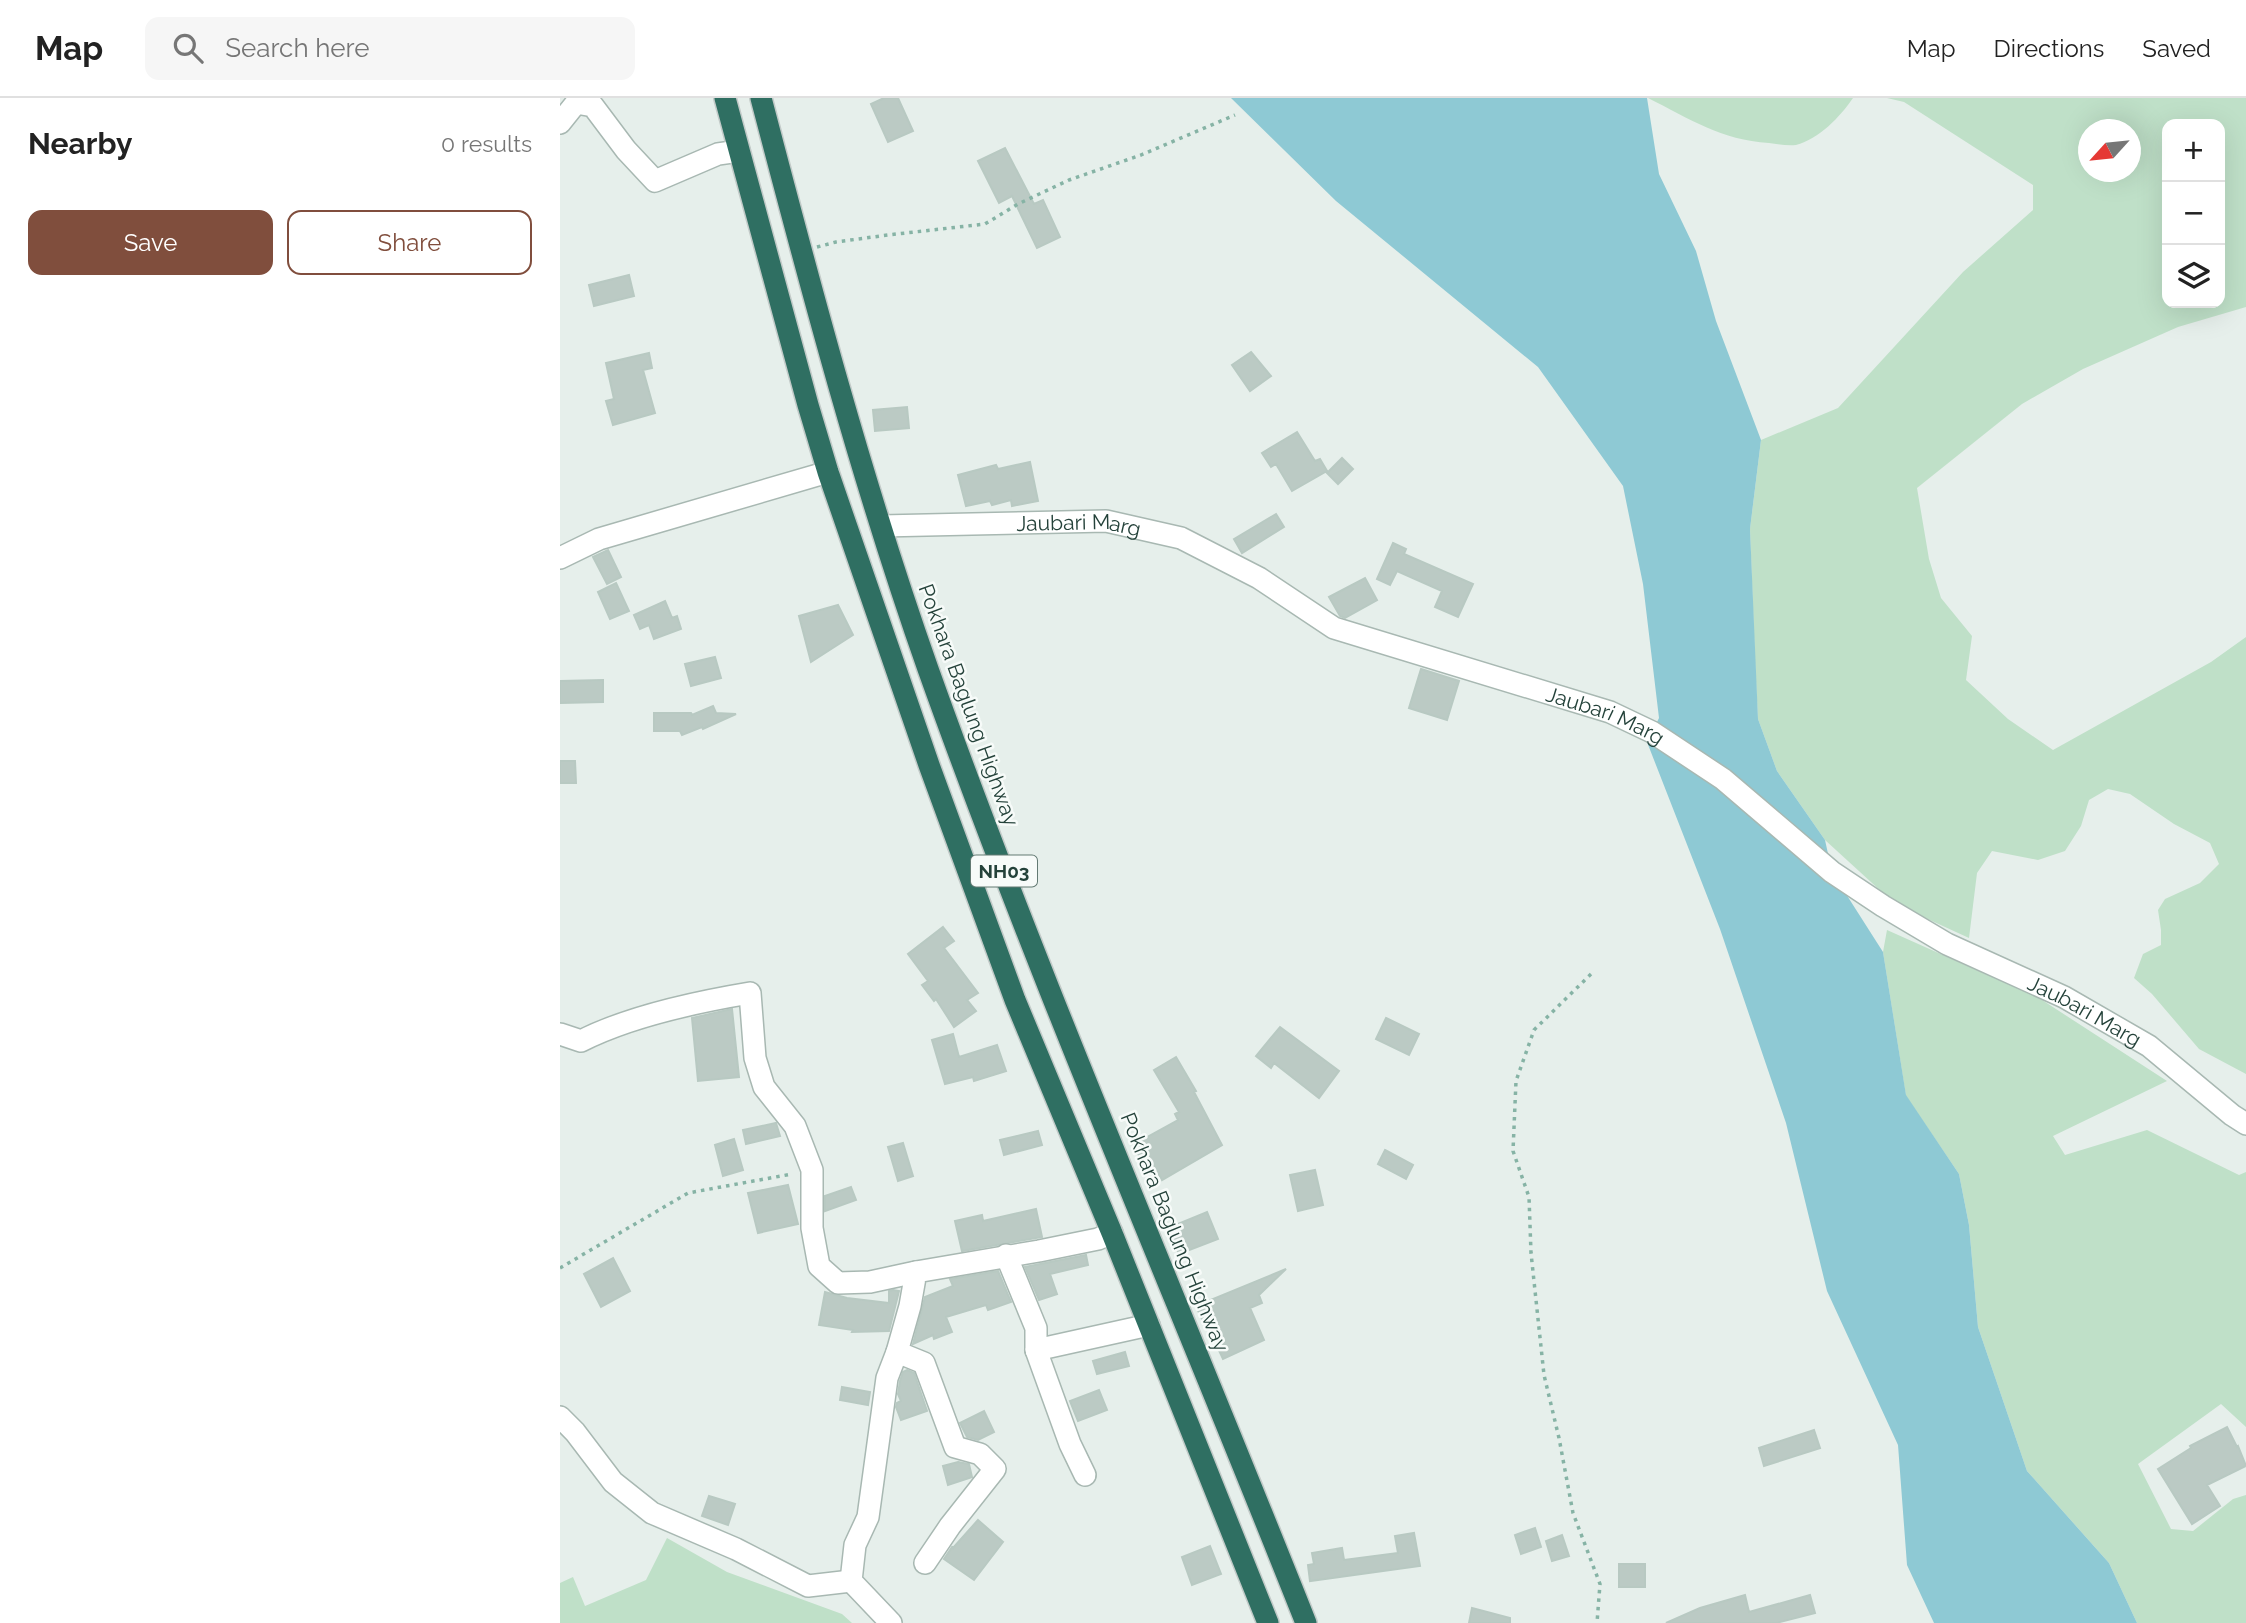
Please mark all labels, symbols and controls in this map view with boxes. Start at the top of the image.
search box [145,17,635,80]
text: Map [35,29,103,68]
icon: search [169,29,207,67]
text: Search here [225,33,370,63]
text: Map [1907,34,1956,63]
text: Directions [1994,34,2104,63]
text: Saved [2142,34,2211,63]
north arrow [2078,119,2141,182]
map controls [2162,119,2225,308]
button: + [2162,119,2225,182]
text: Nearby [28,126,132,161]
text: 0 results [441,130,532,157]
button: − [2162,182,2225,245]
button: Save [28,210,273,275]
button: Share [287,210,532,275]
button: layers [2162,245,2225,308]
street label: Jaubari Marg [1016,508,1144,541]
street label: Pokhara Baglung Highway [914,581,1024,829]
street label: Jaubari Marg [1543,681,1670,750]
road number: NH03 [971,856,1037,886]
street label: Jaubari Marg [2024,970,2146,1051]
street label: Pokhara Baglung Highway [1115,1109,1235,1355]

